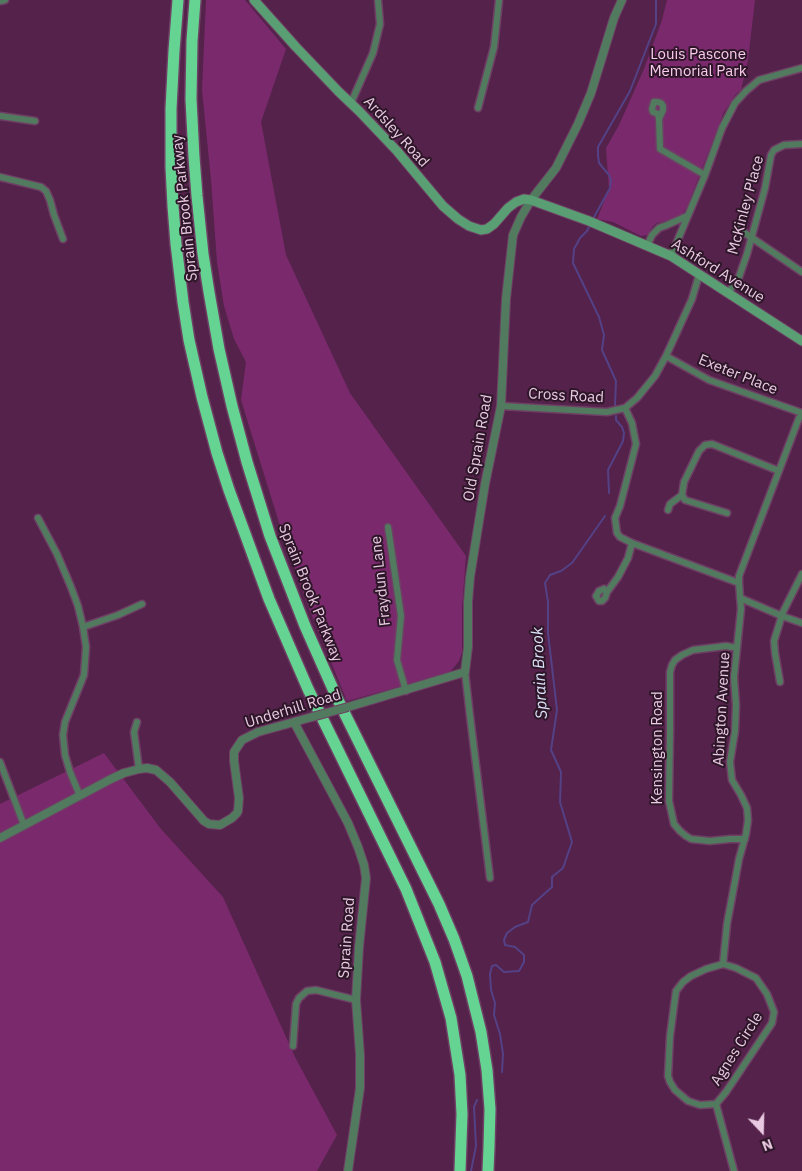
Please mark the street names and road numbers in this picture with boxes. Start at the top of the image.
street label: Ardsley Road [360,93,432,171]
street label: Sprain Brook Parkway [168,134,202,282]
street label: McKinley Place [724,154,768,256]
street label: Ashford Avenue [668,235,768,307]
street label: Exeter Place [696,351,780,399]
street label: Cross Road [528,385,604,407]
street label: Old Sprain Road [460,393,496,503]
street label: Sprain Brook Parkway [274,521,346,665]
street label: Fraydun Lane [367,535,395,627]
street label: Abington Avenue [710,651,734,767]
street label: Underhill Road [243,686,343,732]
street label: Kensington Road [649,691,667,805]
street label: Sprain Road [335,897,359,979]
street label: Agnes Circle [707,1009,767,1089]

